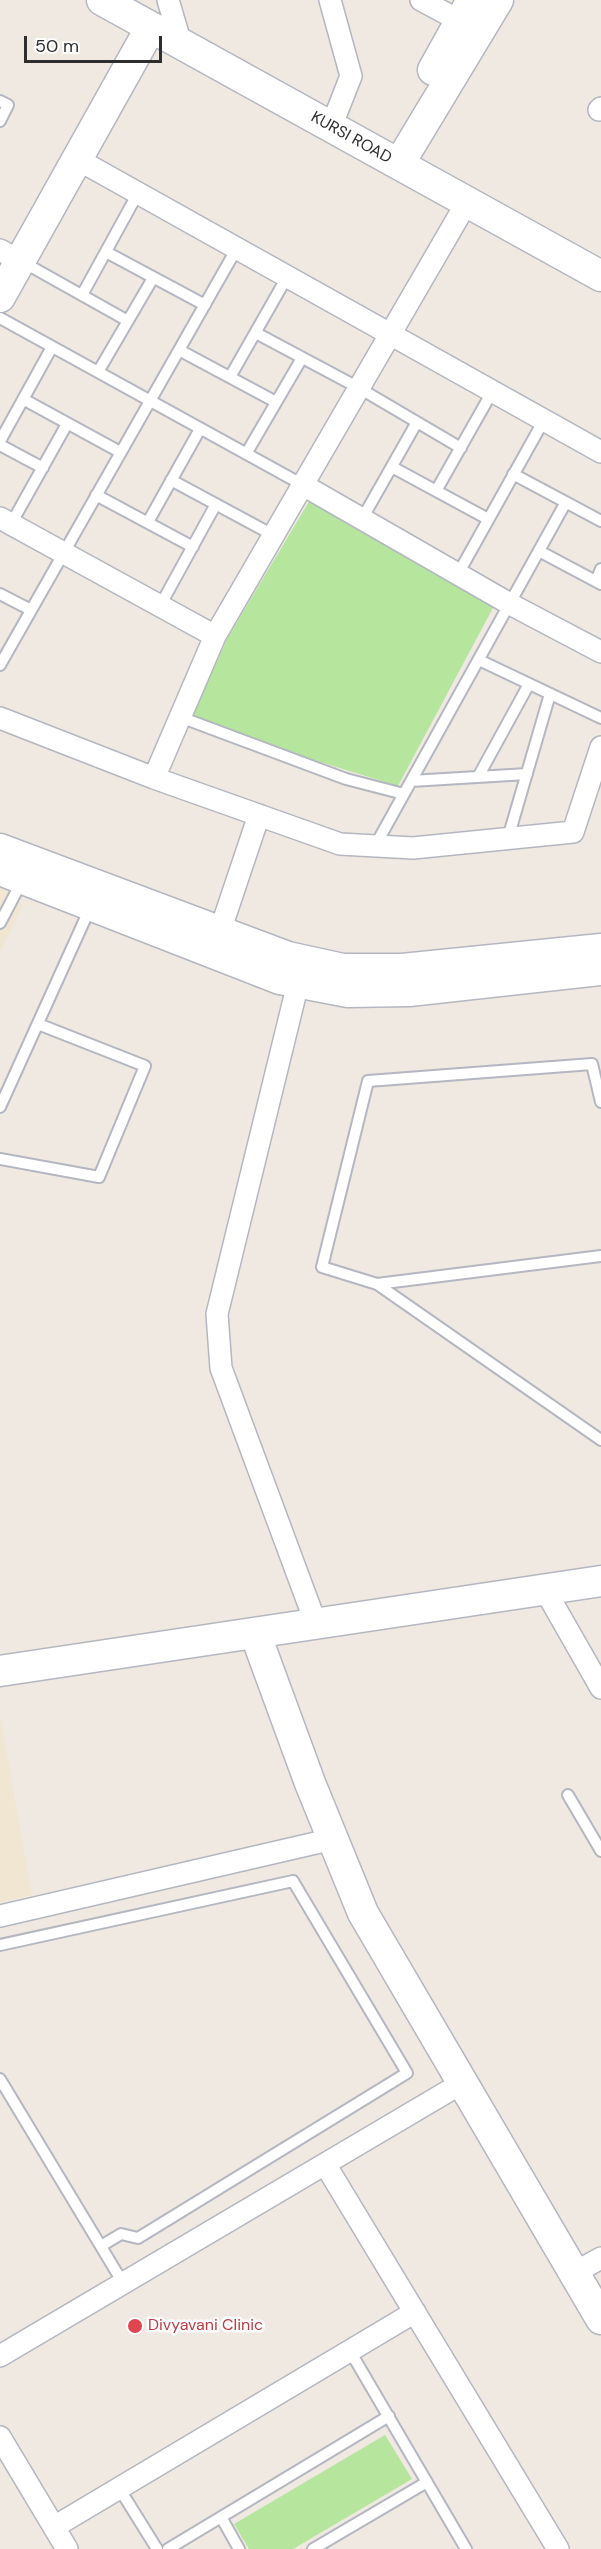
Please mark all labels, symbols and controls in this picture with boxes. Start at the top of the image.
scale bar [27,24,165,62]
text: 50 m [35,34,79,58]
street label: KURSI ROAD [307,108,395,168]
place label: Divyavani Clinic [148,2316,263,2336]
marker: Divyavani Clinic [126,2317,144,2335]

